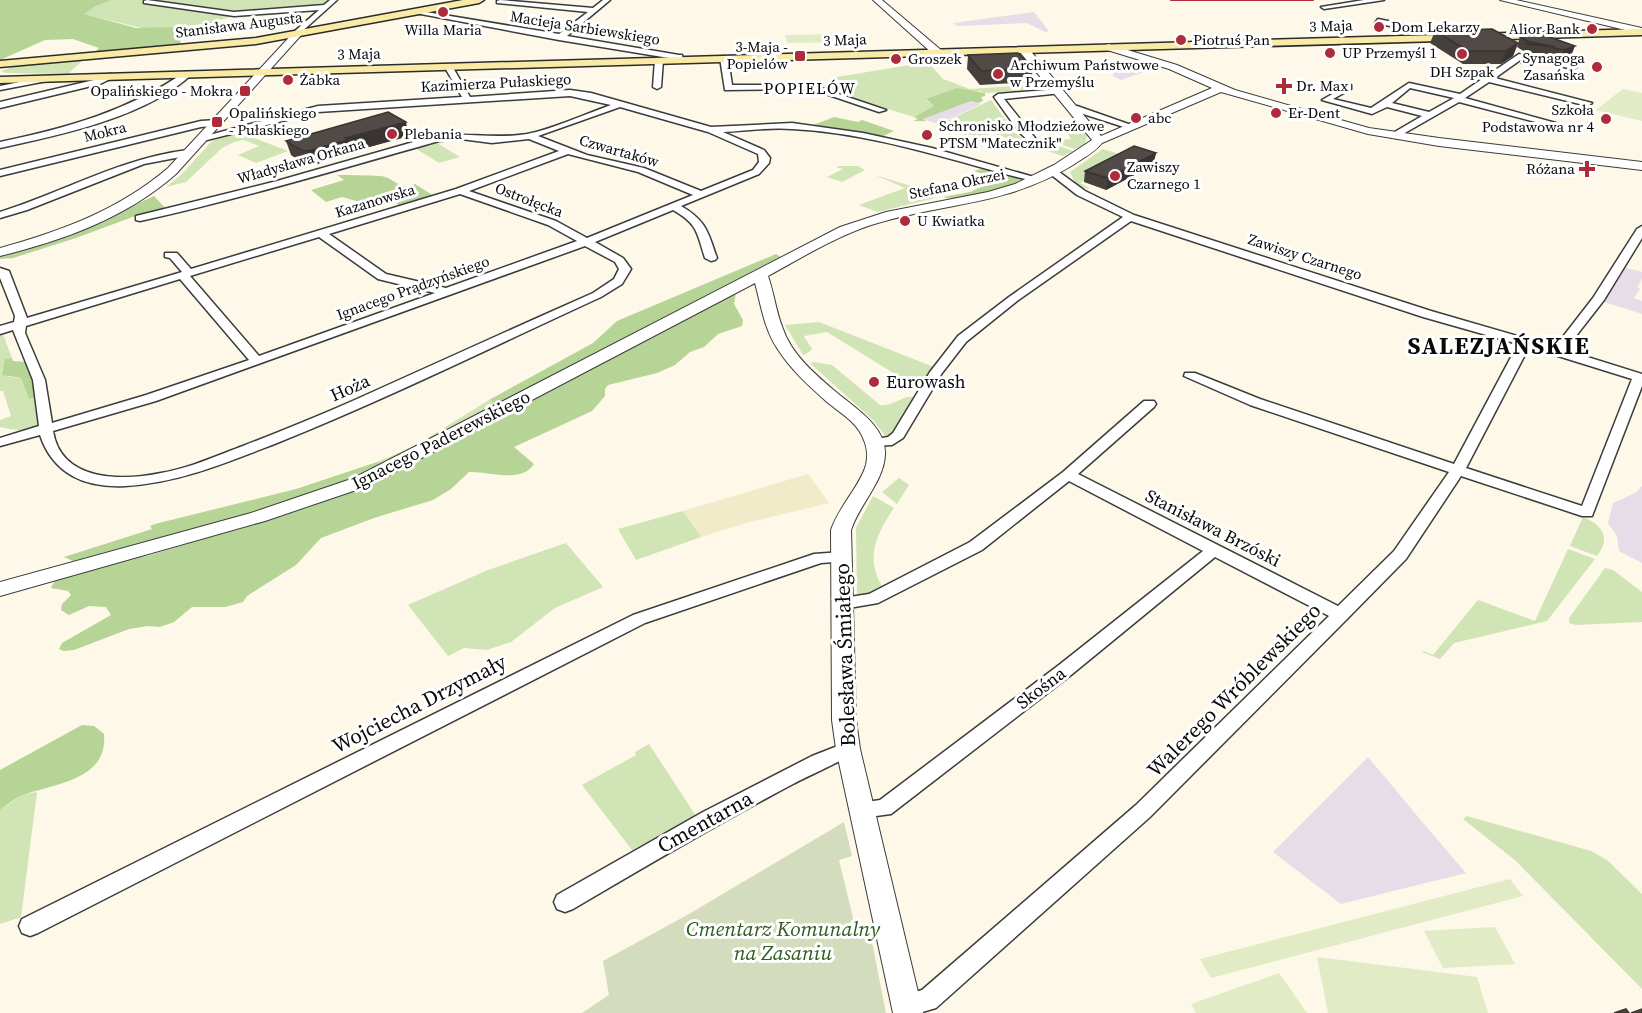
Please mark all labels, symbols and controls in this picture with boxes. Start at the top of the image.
marker: Willa Maria [436,5,450,19]
street label: Macieja Sarbiewskiego [509,5,662,50]
street label: Stanisława Augusta [174,6,304,43]
street label: 3 Maja [1309,14,1354,37]
place label: Dom Lekarzy [1391,16,1480,37]
place label: Alior Bank [1509,18,1581,39]
place label: Willa Maria [404,19,482,40]
marker: Dom Lekarzy [1372,20,1386,34]
marker: Alior Bank [1585,22,1599,36]
street label: 3 Maja [823,28,868,51]
place label: Piotruś Pan [1193,29,1270,50]
marker: Piotruś Pan [1174,33,1188,47]
place label: 3-Maja - Popielów [726,36,789,74]
place label: UP Przemyśl 1 [1342,42,1437,63]
street label: 3 Maja [337,43,381,64]
marker: UP Przemyśl 1 [1323,46,1337,60]
marker: DH Szpak [1455,47,1469,61]
place label: Synagoga Zasańska [1522,47,1585,85]
place label: Groszek [908,48,963,69]
marker: 3-Maja - Popielów [793,49,807,63]
marker: Groszek [889,52,903,66]
place label: Archiwum Państwowe w Przemyślu [1010,54,1159,92]
marker: Synagoga Zasańska [1590,60,1604,74]
place label: DH Szpak [1430,61,1495,82]
marker: Archiwum Państwowe w Przemyślu [991,67,1005,81]
street label: Kazimierza Pułaskiego [420,68,572,97]
place label: Żabka [300,69,341,90]
marker: Żabka [281,73,295,87]
place label: Dr. Max [1296,75,1348,96]
district label: POPIELÓW [764,77,856,99]
marker: Dr. Max [1277,79,1291,93]
place label: Opalińskiego - Mokra [90,80,233,101]
marker: Opalińskiego - Mokra [238,84,252,98]
place label: Szkoła Podstawowa nr 4 [1482,99,1594,137]
place label: Opalińskiego - Pułaskiego [229,102,317,140]
place label: Er-Dent [1288,102,1340,123]
marker: Er-Dent [1269,106,1283,120]
place label: abc [1148,107,1172,128]
marker: abc [1129,111,1143,125]
marker: Szkoła Podstawowa nr 4 [1599,112,1613,126]
marker: Opalińskiego - Pułaskiego [210,115,224,129]
place label: Schronisko Młodzieżowe PTSM "Matecznik" [939,115,1105,153]
street label: Mokra [81,116,129,147]
place label: Plebania [404,123,463,144]
marker: Plebania [385,127,399,141]
marker: Schronisko Młodzieżowe PTSM "Matecznik" [920,128,934,142]
street label: Czwartaków [577,129,662,172]
street label: Władysława Orkana [235,132,368,189]
place label: Zawiszy Czarnego 1 [1127,156,1201,194]
place label: Różana [1526,158,1575,179]
marker: Różana [1580,162,1594,176]
street label: Stefana Okrzei [907,163,1007,204]
marker: Zawiszy Czarnego 1 [1108,169,1122,183]
street label: Ostrołęcka [492,177,567,222]
street label: Kazanowska [332,178,418,223]
place label: U Kwiatka [917,210,985,231]
marker: U Kwiatka [898,214,912,228]
street label: Zawiszy Czarnego [1245,228,1365,285]
street label: Ignacego Prądzyńskiego [333,250,492,325]
district label: SALEZJAŃSKIE [1408,329,1590,362]
street label: Hoża [326,367,374,407]
place label: Eurowash [886,369,966,394]
marker: Eurowash [867,375,881,389]
street label: Ignacego Paderewskiego [347,384,534,495]
street label: Stanisława Brzóski [1141,483,1285,572]
street label: Bolesława Śmiałego [827,563,862,747]
street label: Walerego Wróblewskiego [1140,596,1327,783]
street label: Wojciecha Drzymały [327,647,511,760]
street label: Skośna [1011,660,1071,715]
street label: Cmentarna [652,783,758,860]
park label: Cmentarz Komunalny na Zasaniu [686,914,881,967]

